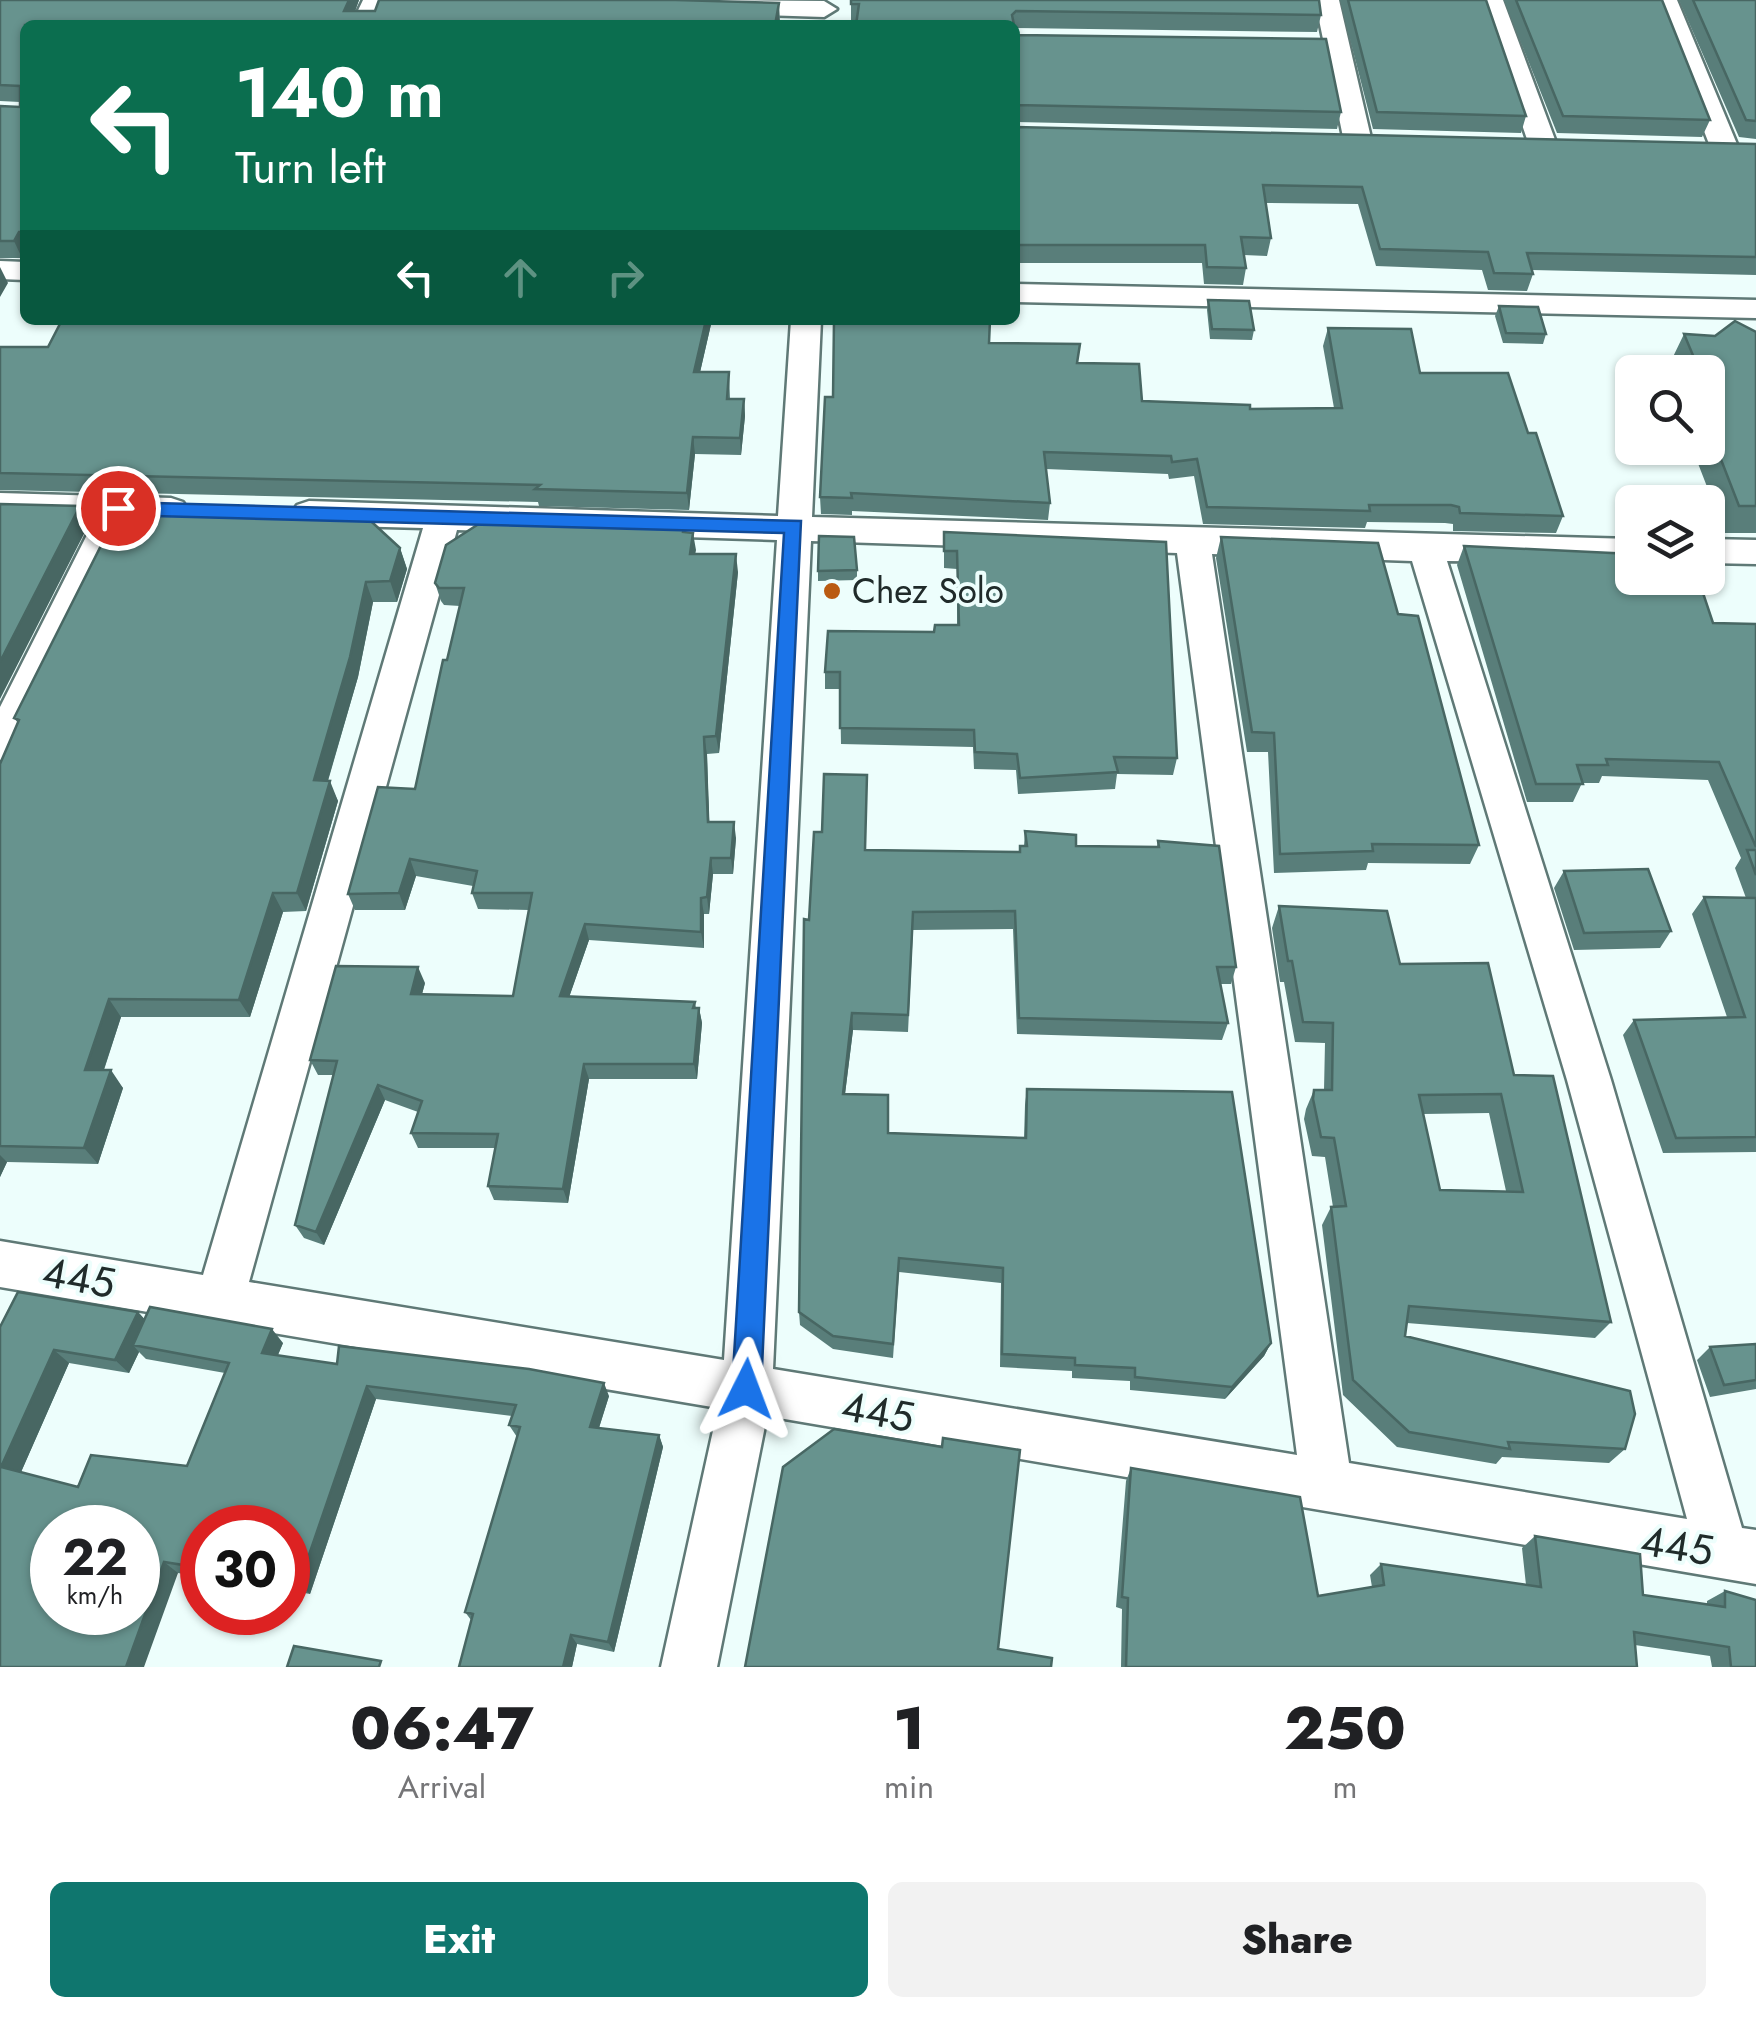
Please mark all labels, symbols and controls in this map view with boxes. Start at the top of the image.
text: 140 m [235,42,444,143]
icon: left [70,60,200,190]
text: Turn left [235,135,386,200]
icon: left [388,250,443,305]
icon: ahead [493,250,548,305]
icon: right [598,250,653,305]
map controls [1615,355,1725,595]
button: search [1615,355,1725,465]
pin [76,466,161,551]
icon: arrive [91,481,146,536]
button: layers [1615,485,1725,595]
place label: Chez Solo [852,566,1004,616]
marker: Chez Solo [821,580,843,602]
street label: 445 [38,1241,120,1314]
position arrow [694,1337,798,1441]
street label: 445 [837,1375,919,1448]
speed limit sign: 30 [180,1505,310,1635]
street label: 445 [1636,1510,1718,1581]
text: 22 [62,1521,128,1594]
text: km/h [67,1577,123,1613]
text: 06:47 [350,1685,534,1772]
text: 1 [893,1685,925,1772]
text: 250 [1284,1685,1406,1772]
text: Arrival [398,1764,486,1810]
text: min [884,1764,934,1810]
text: m [1333,1764,1357,1810]
button: Exit [50,1882,868,1997]
button: Share [888,1882,1706,1997]

